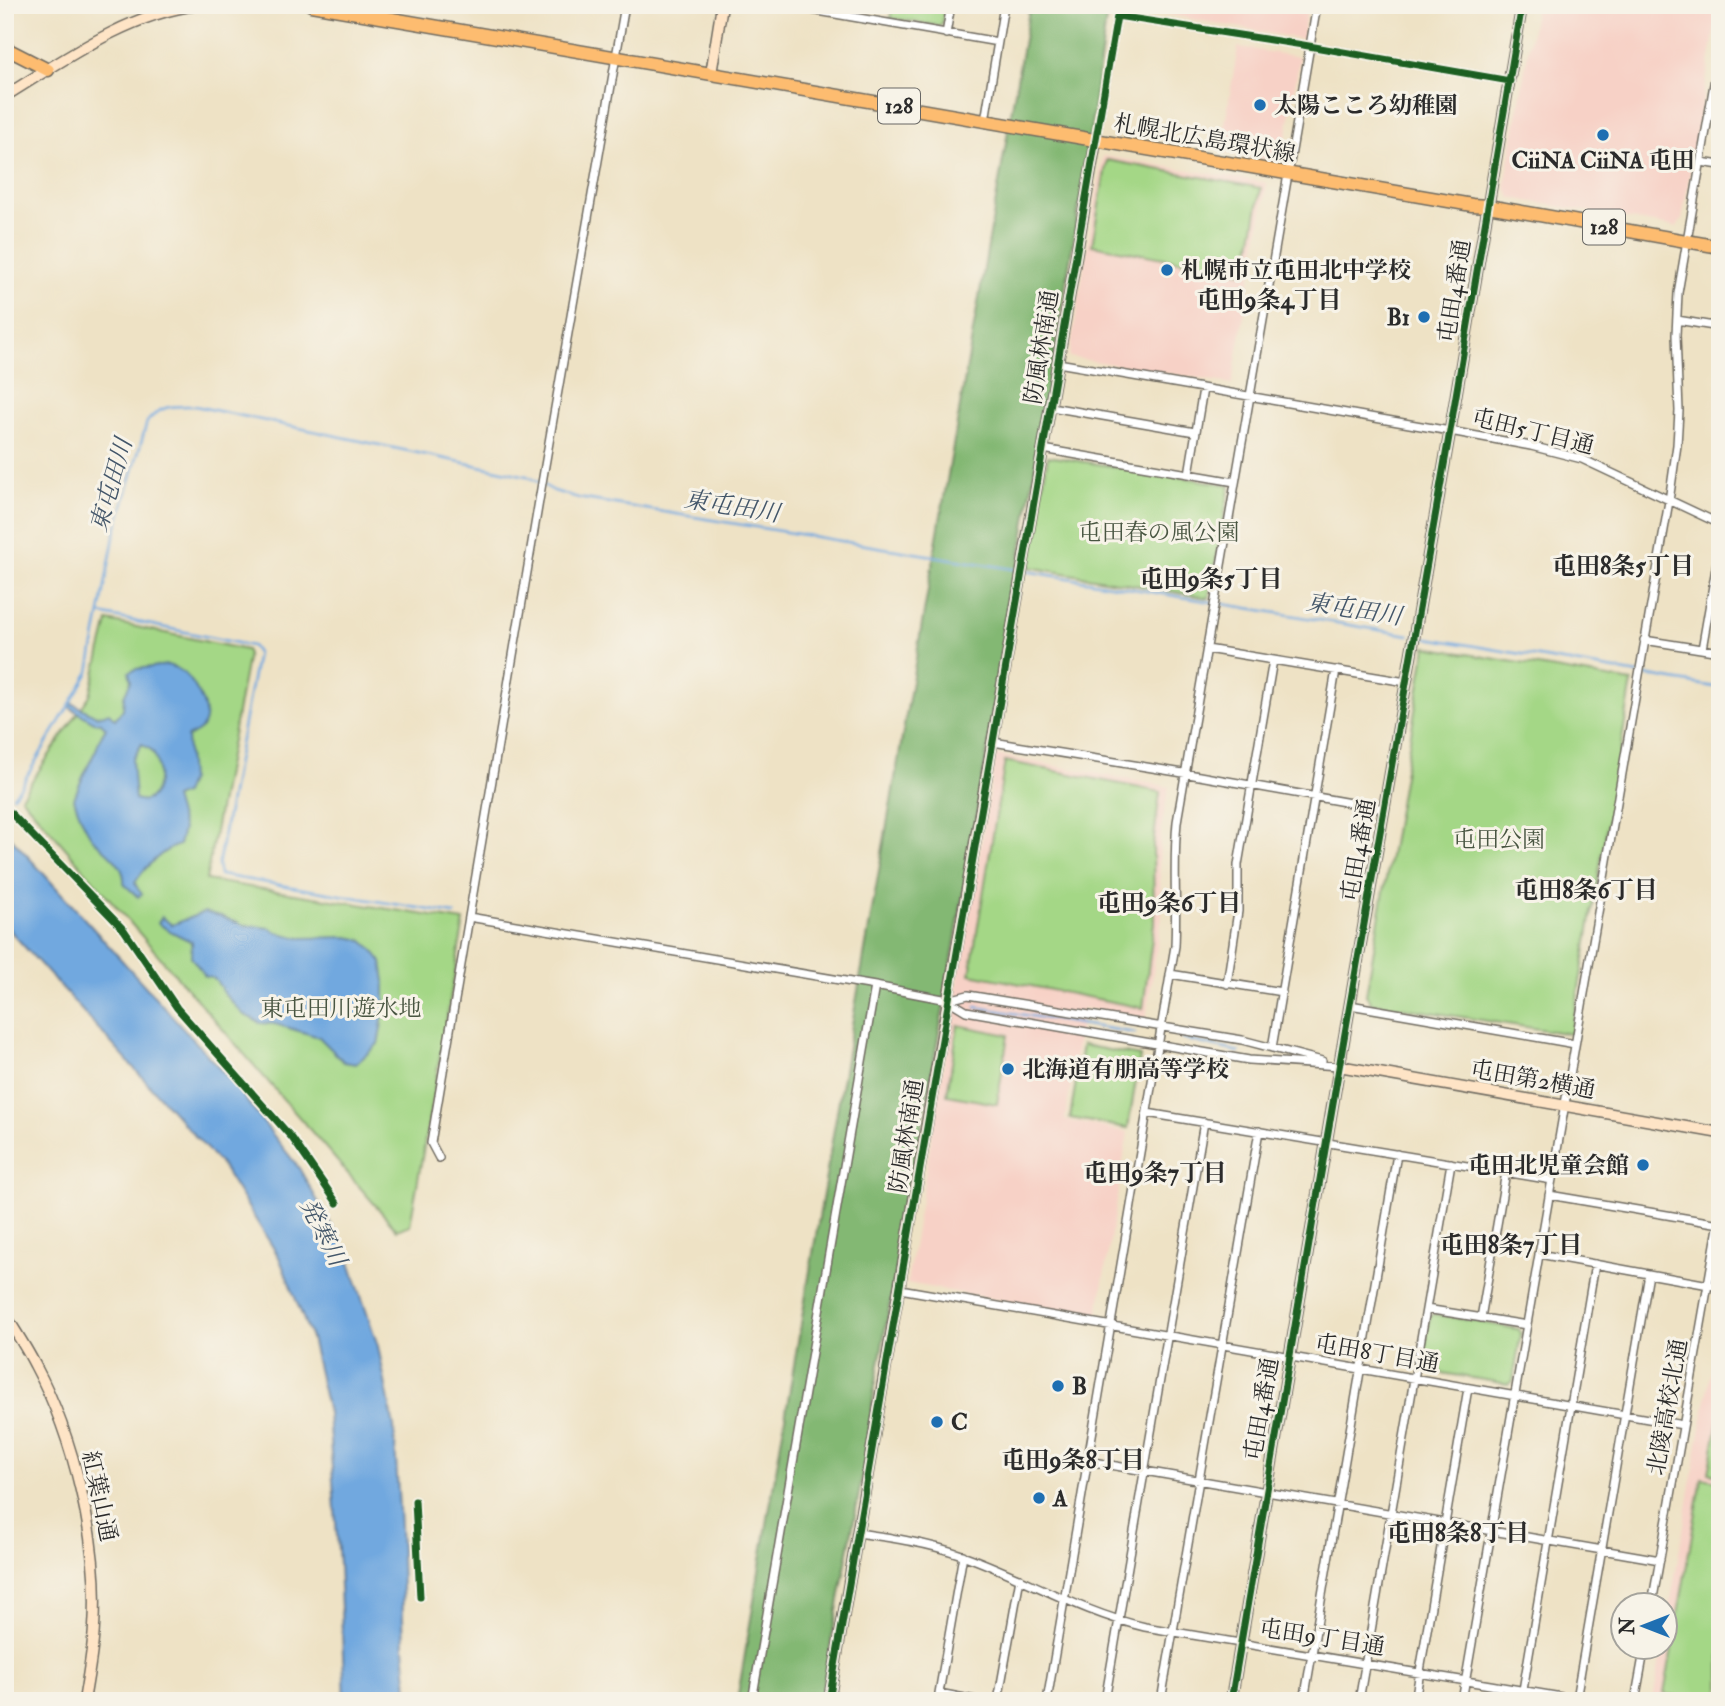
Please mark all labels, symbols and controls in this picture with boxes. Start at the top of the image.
road number: 128 [878,88,920,124]
place label: 太陽こころ幼稚園 [1274,91,1458,120]
marker: 太陽こころ幼稚園 [1252,97,1268,113]
street label: 札幌北広島環状線 [1112,108,1298,169]
marker: CiiNA CiiNA 屯田 [1595,127,1611,143]
place label: CiiNA CiiNA 屯田 [1511,146,1695,175]
road number: 128 [1583,210,1625,244]
street label: 屯田4番通 [1432,237,1477,345]
place label: 札幌市立屯田北中学校 [1181,256,1411,285]
marker: 札幌市立屯田北中学校 [1159,262,1175,278]
district label: 屯田9条4丁目 [1196,285,1342,316]
street label: 防風林南通 [1018,288,1065,406]
place label: B1 [1387,303,1410,332]
marker: B1 [1416,309,1432,325]
street label: 屯田5丁目通 [1469,402,1597,461]
water label: 東屯田川 [83,432,140,536]
water label: 東屯田川 [682,484,785,530]
park label: 屯田春の風公園 [1079,518,1240,547]
district label: 屯田8条5丁目 [1552,551,1694,582]
district label: 屯田9条5丁目 [1140,564,1282,595]
water label: 東屯田川 [1304,587,1407,633]
street label: 屯田4番通 [1335,796,1382,904]
park label: 屯田公園 [1453,825,1545,854]
district label: 屯田8条6丁目 [1514,875,1658,906]
district label: 屯田9条6丁目 [1097,888,1241,919]
park label: 東屯田川遊水地 [261,994,422,1023]
street label: 屯田第2横通 [1468,1054,1598,1105]
place label: 北海道有朋高等学校 [1022,1055,1229,1084]
marker: 北海道有朋高等学校 [1000,1061,1016,1077]
street label: 防風林南通 [883,1077,930,1195]
place label: 屯田北児童会館 [1468,1151,1629,1180]
marker: 屯田北児童会館 [1635,1157,1651,1173]
district label: 屯田9条7丁目 [1083,1158,1227,1189]
water label: 発寒川 [292,1193,354,1274]
district label: 屯田8条7丁目 [1440,1230,1582,1261]
street label: 屯田8丁目通 [1312,1328,1441,1379]
street label: 北陵高校北通 [1641,1337,1694,1478]
street label: 屯田4番通 [1238,1355,1285,1463]
place label: B [1072,1372,1087,1401]
marker: B [1050,1378,1066,1394]
place label: C [951,1408,968,1437]
marker: C [929,1414,945,1430]
district label: 屯田9条8丁目 [1001,1445,1145,1476]
street label: 紅葉山通 [76,1448,123,1544]
place label: A [1052,1484,1068,1513]
marker: A [1031,1490,1047,1506]
district label: 屯田8条8丁目 [1387,1518,1529,1549]
north arrow [1610,1590,1680,1660]
street label: 屯田9丁目通 [1257,1613,1387,1662]
text: N [1616,1617,1640,1636]

